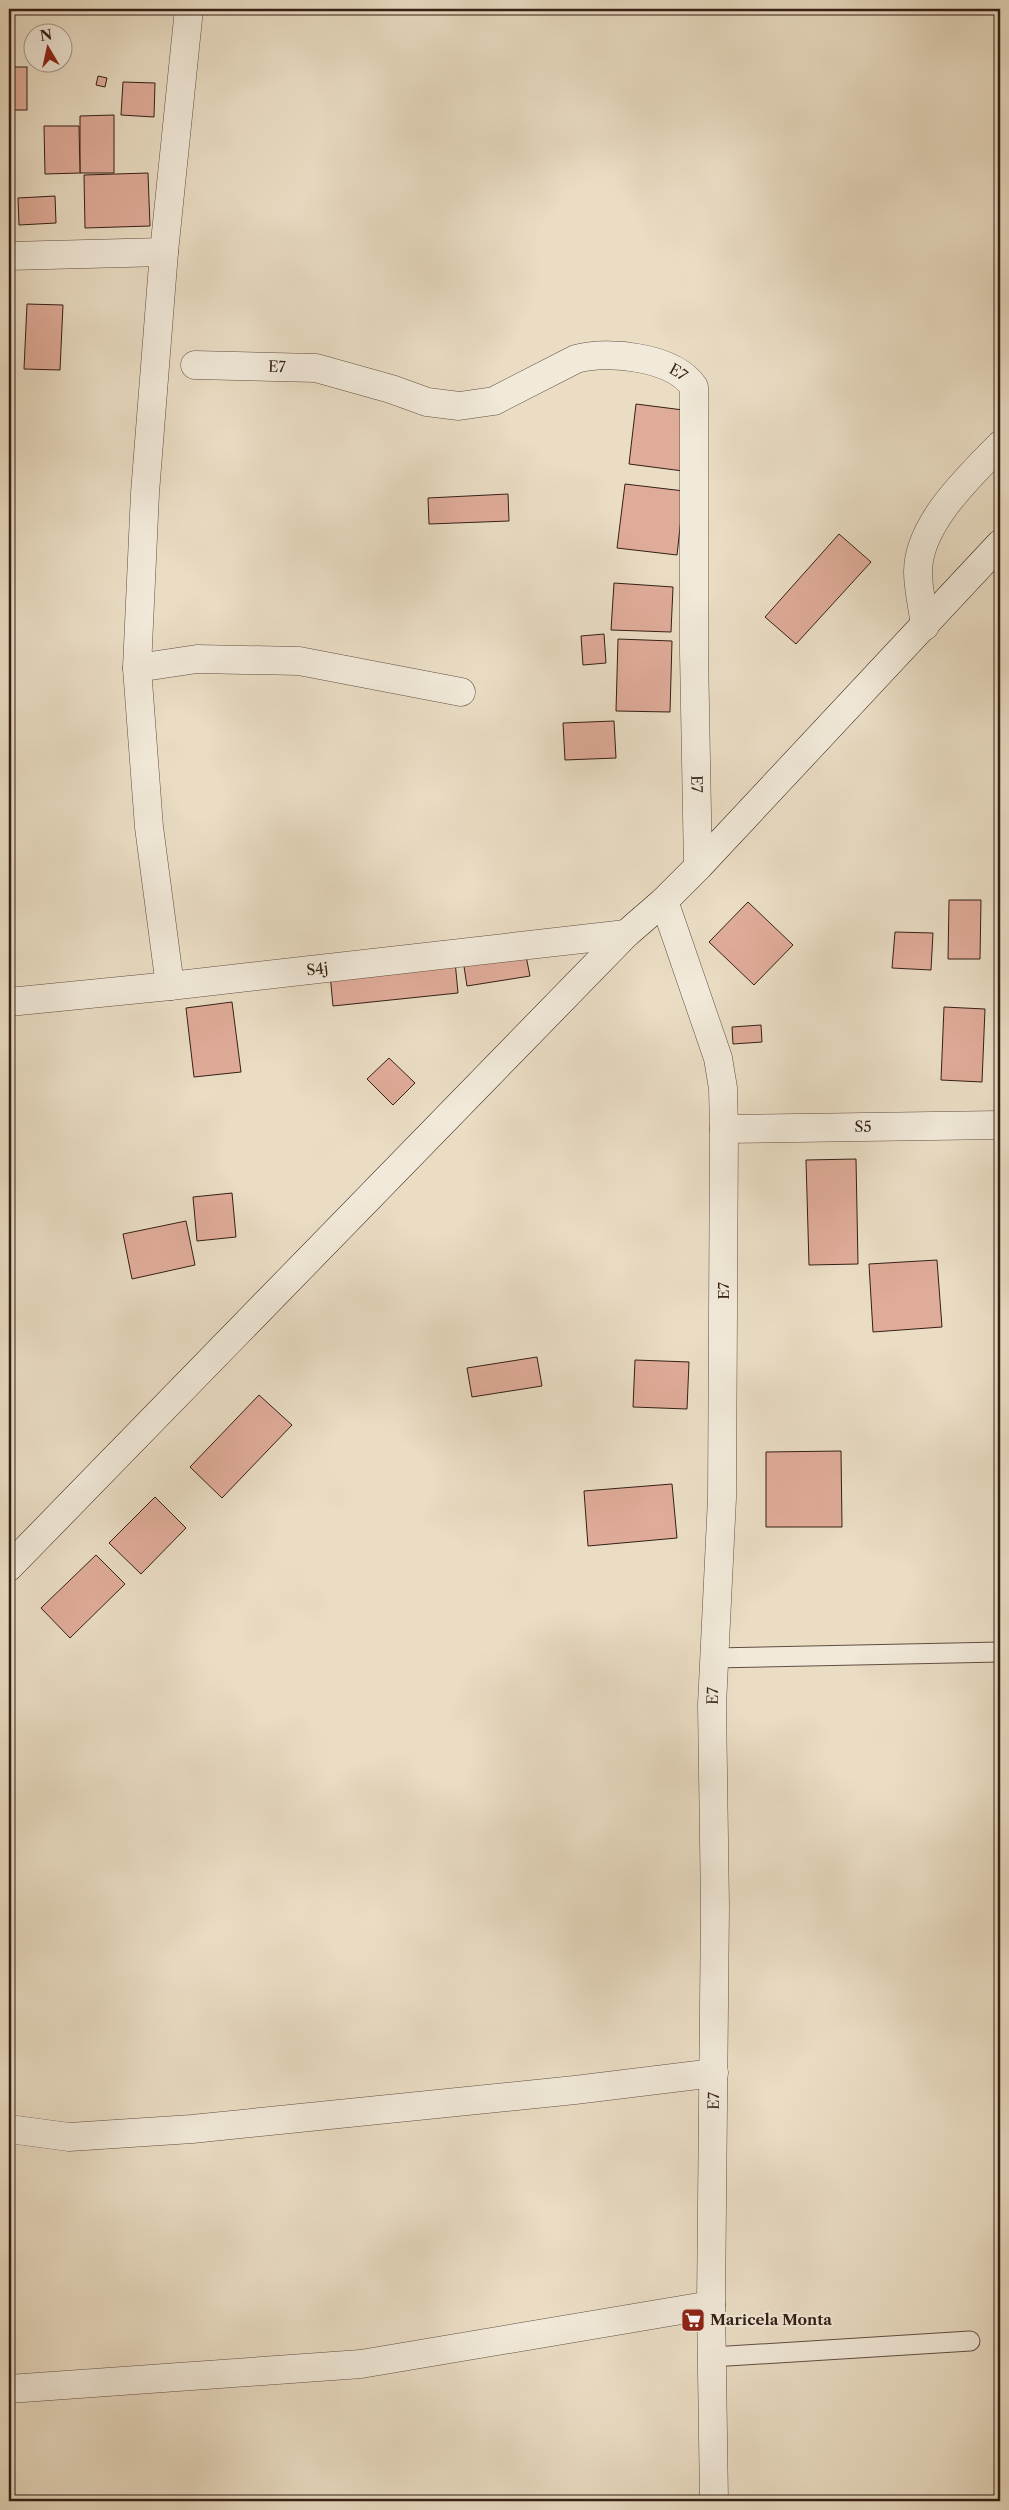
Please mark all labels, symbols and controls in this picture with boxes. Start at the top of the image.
north arrow [22,22,72,72]
text: N [39,25,53,45]
street label: E7 [268,357,287,376]
street label: E7 [666,359,692,385]
street label: E7 [687,775,707,794]
street label: S4j [305,958,329,979]
street label: S5 [854,1117,872,1136]
street label: E7 [714,1282,733,1300]
street label: E7 [703,1686,722,1705]
street label: E7 [704,2091,723,2110]
supermarket icon: Maricela Monta [680,2307,706,2333]
place label: Maricela Monta [710,2310,832,2329]

